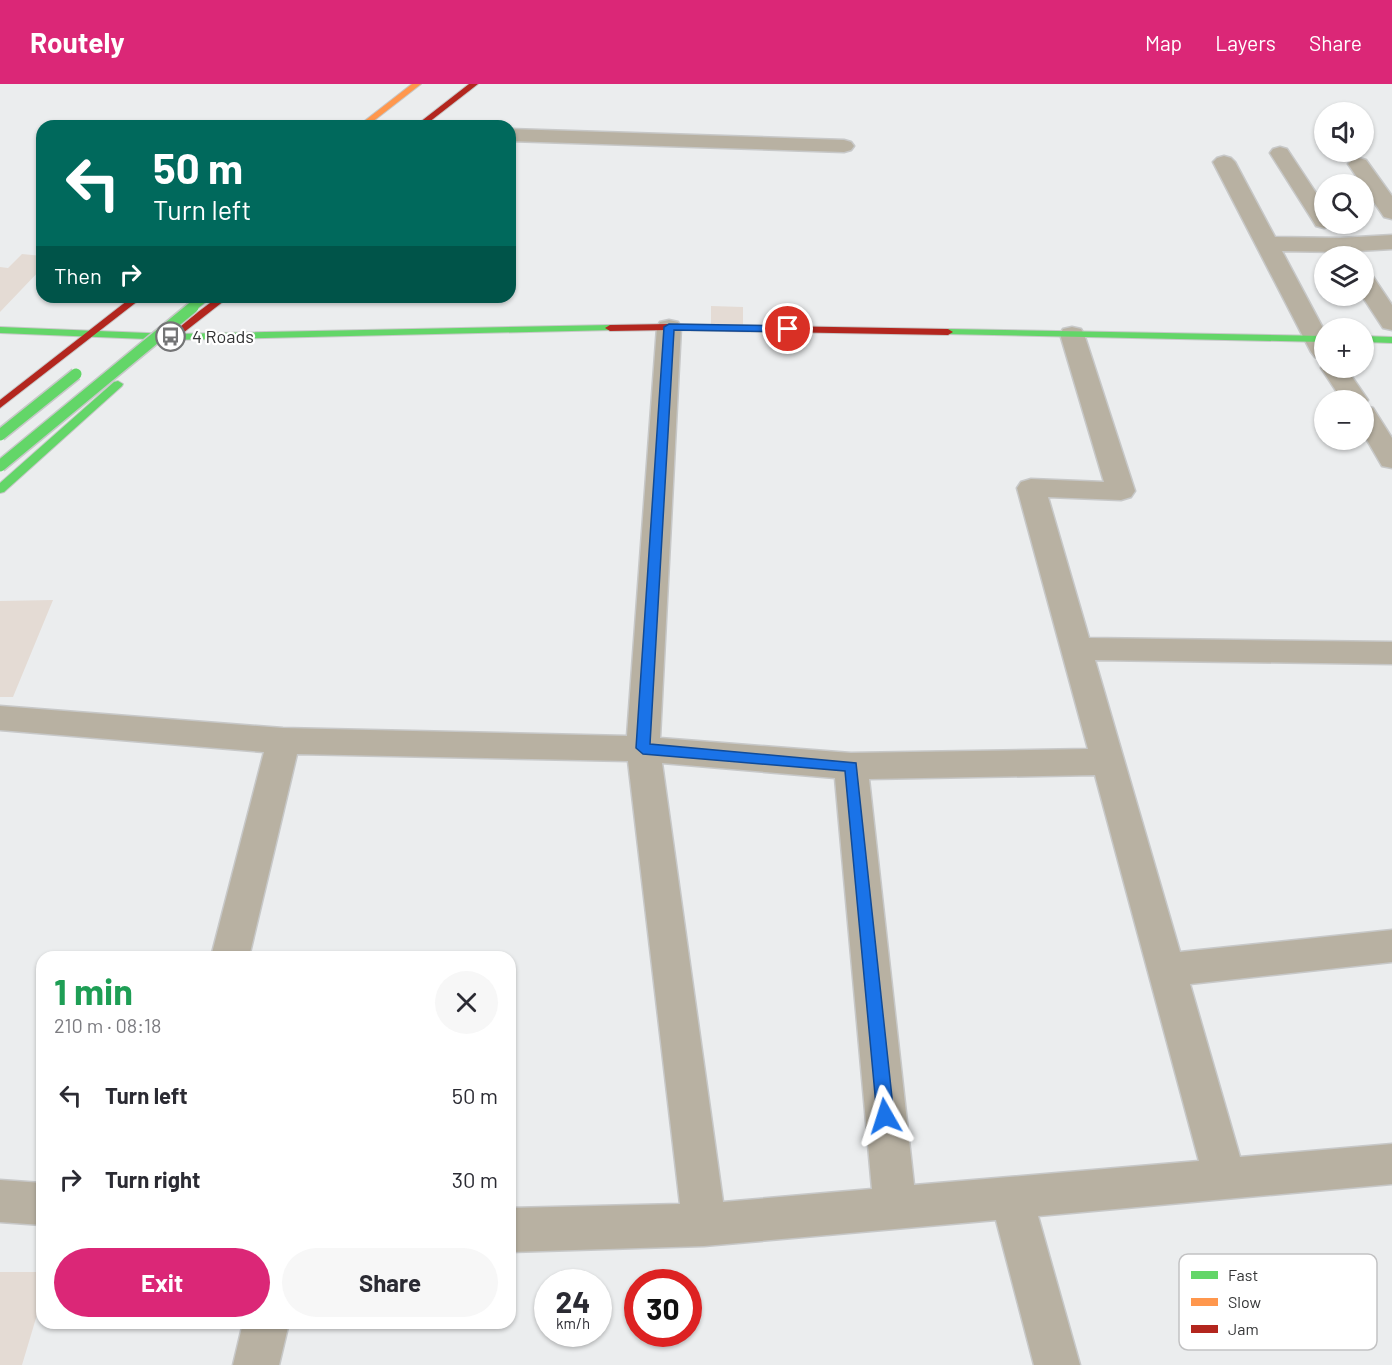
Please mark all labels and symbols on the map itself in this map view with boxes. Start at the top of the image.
pin [762,303,813,354]
bus stop icon: 4 Roads [155,321,187,353]
place label: 4 Roads [192,325,254,347]
position arrow [853,1084,917,1148]
legend [1179,1254,1377,1350]
text: Fast [1228,1265,1258,1284]
speed limit sign: 30 [624,1269,702,1347]
text: Slow [1228,1292,1261,1311]
text: Jam [1228,1319,1259,1338]

